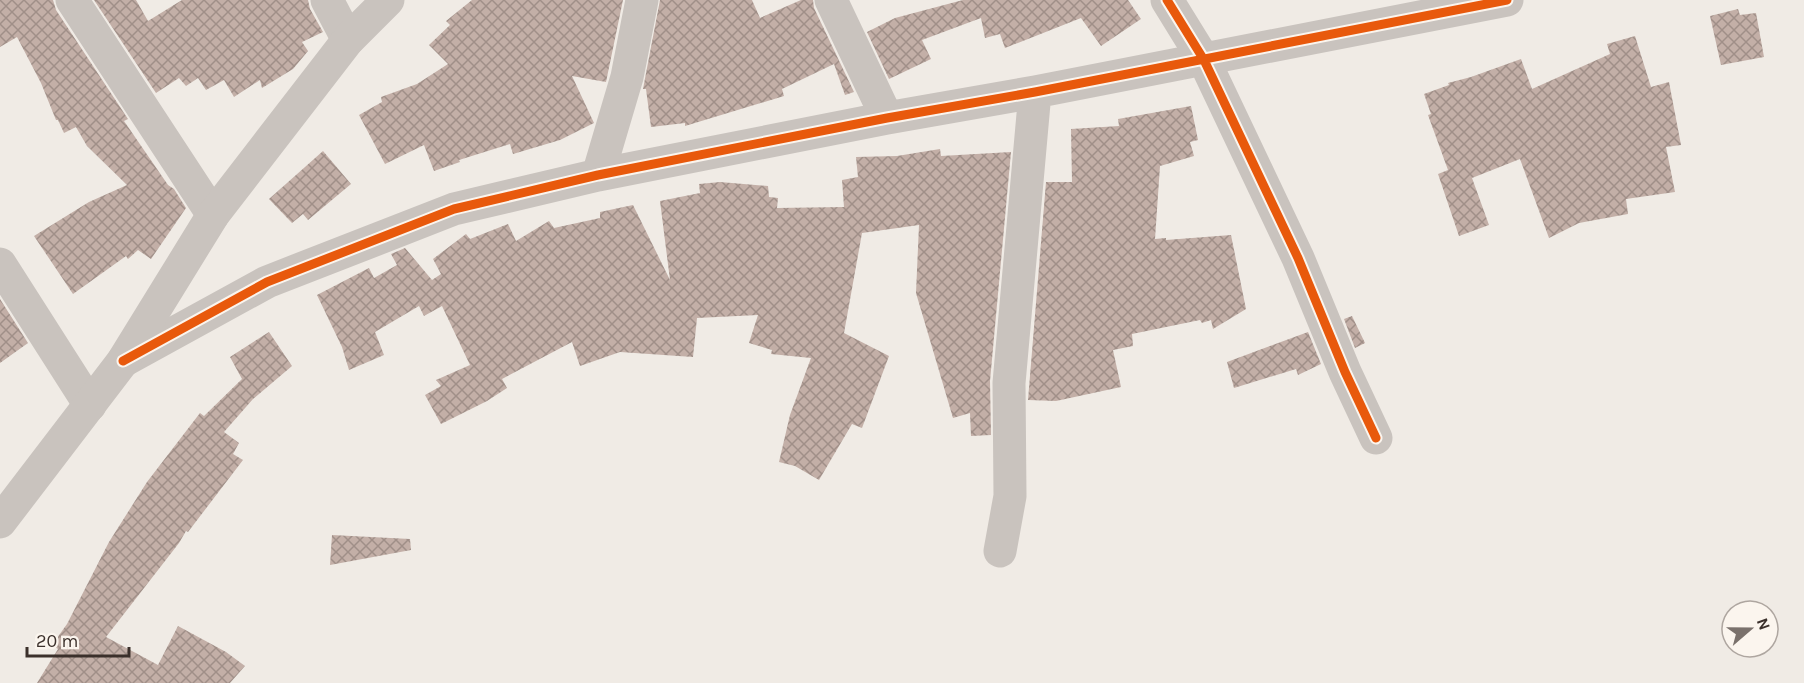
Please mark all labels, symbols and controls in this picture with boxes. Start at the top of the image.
north arrow [1720,599,1780,659]
text: N [1753,615,1775,633]
scale bar [27,620,129,658]
text: 20 m [36,630,78,652]

